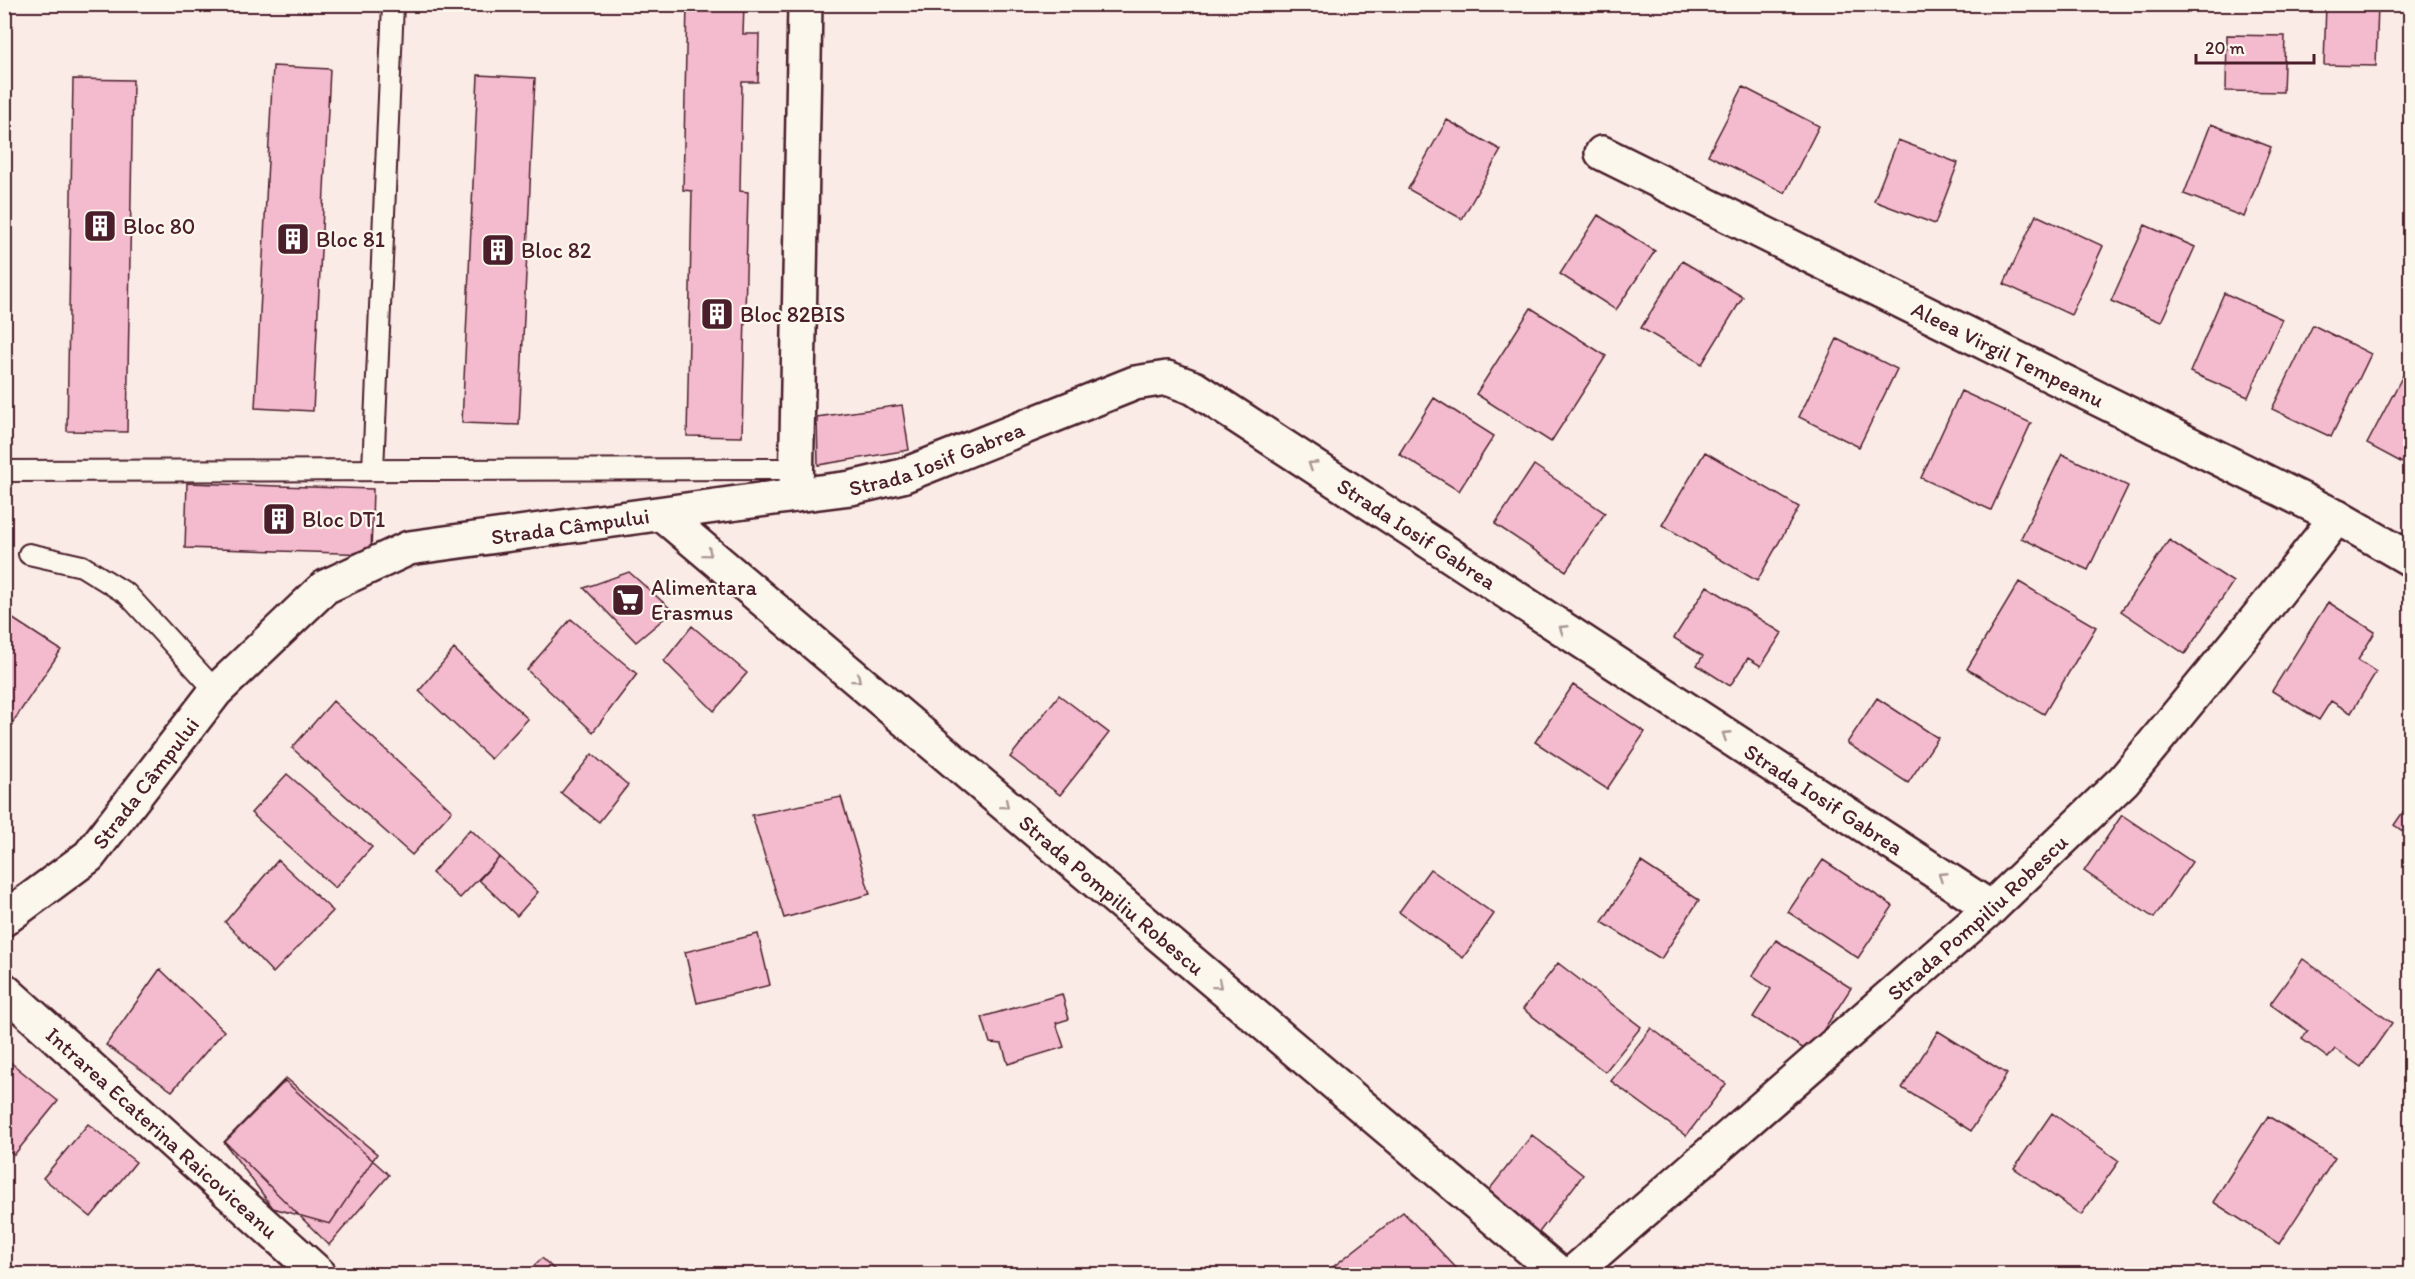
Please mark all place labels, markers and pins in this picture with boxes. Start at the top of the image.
building icon: Bloc 80 [82,208,118,244]
place label: Bloc 80 [123,213,195,240]
building icon: Bloc 81 [275,221,311,257]
place label: Bloc 81 [316,226,385,253]
building icon: Bloc 82 [480,232,516,268]
place label: Bloc 82 [521,237,592,264]
building icon: Bloc 82BIS [699,296,735,332]
place label: Bloc 82BIS [740,301,845,328]
building icon: Bloc DT1 [261,501,297,537]
place label: Bloc DT1 [302,506,385,533]
place label: Alimentara Erasmus [651,574,758,626]
supermarket icon: Alimentara Erasmus [610,582,646,618]

